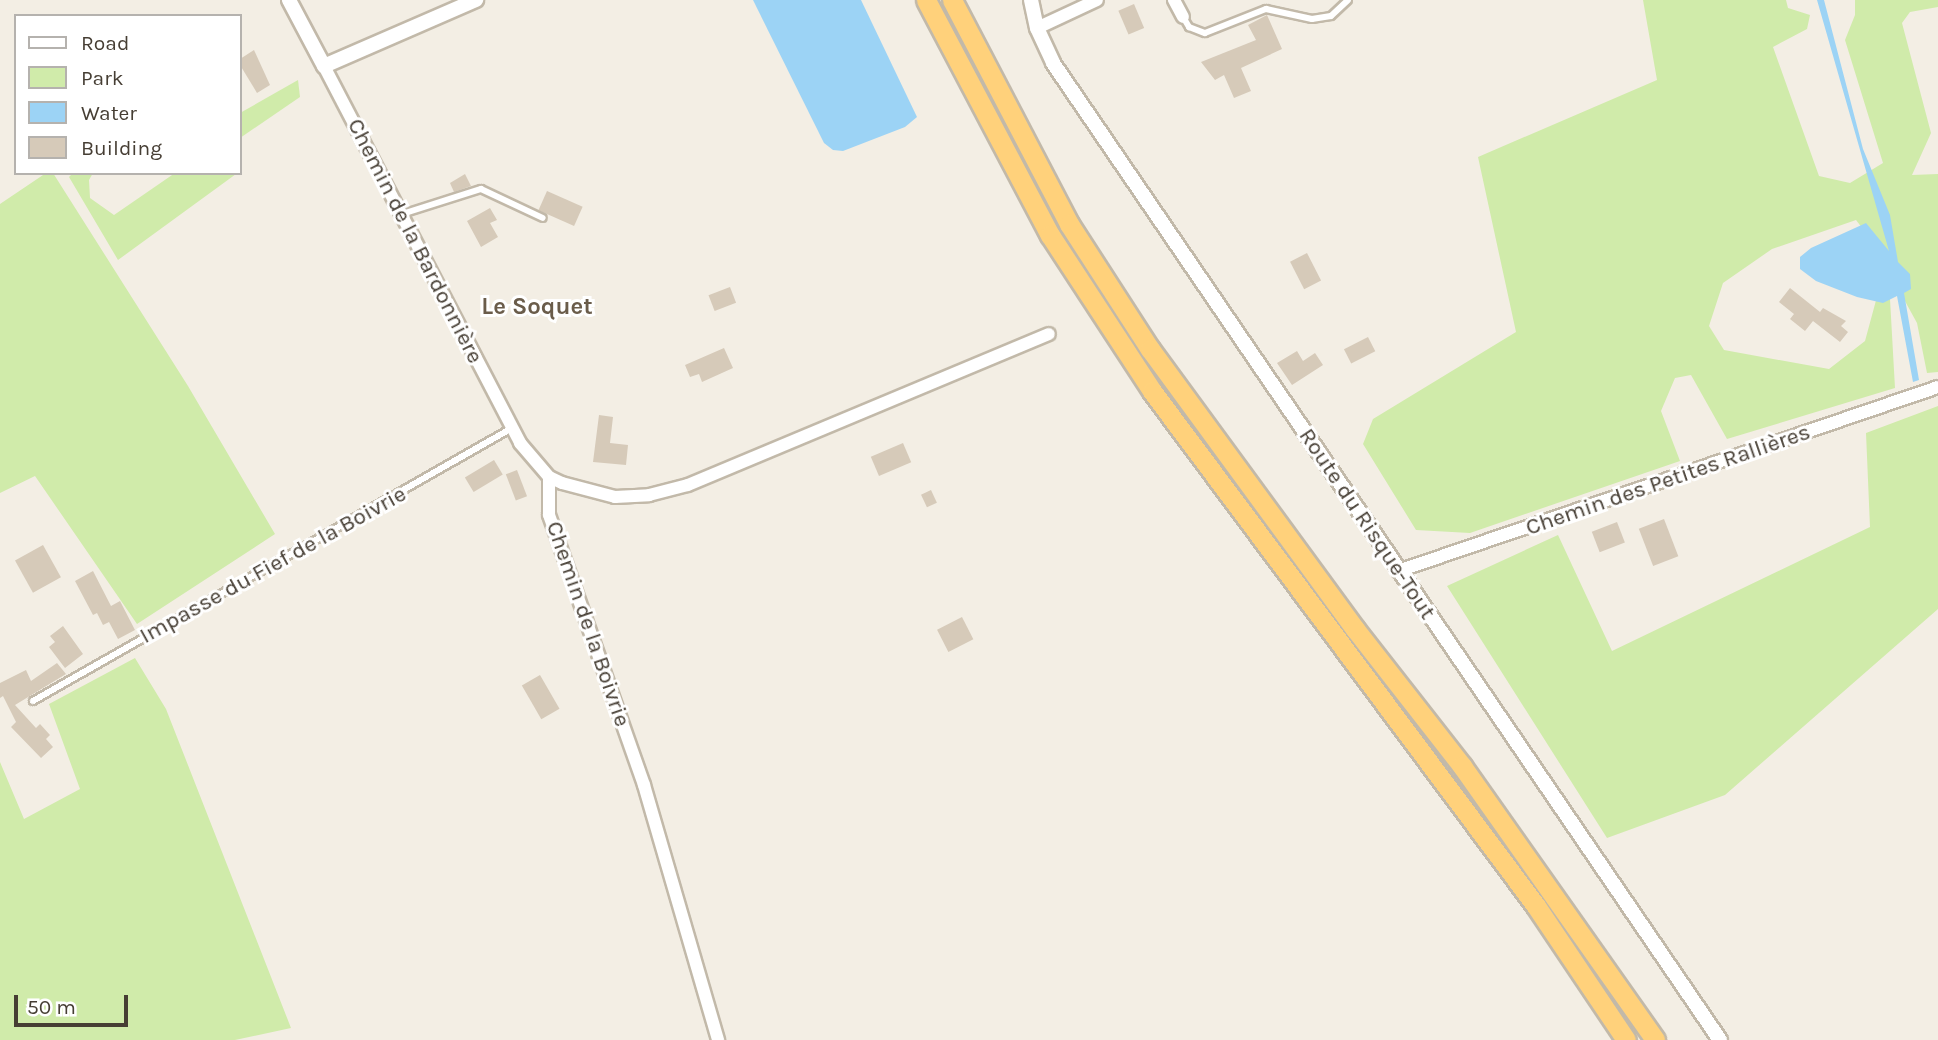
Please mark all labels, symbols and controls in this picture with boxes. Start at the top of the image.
legend [14,14,242,175]
text: Road [81,31,129,55]
text: Park [81,66,124,90]
text: Water [81,101,137,125]
street label: Chemin de la Bardonnière [341,114,489,368]
text: Building [81,136,162,160]
district label: Le Soquet [481,293,593,321]
street label: Chemin des Petites Rallières [1522,418,1814,542]
street label: Route du Risque-Tout [1293,423,1441,625]
street label: Impasse du Fief de la Boivrie [135,480,411,650]
street label: Chemin de la Boivrie [540,518,636,730]
scale bar [18,981,131,1025]
text: 50 m [27,995,76,1019]

